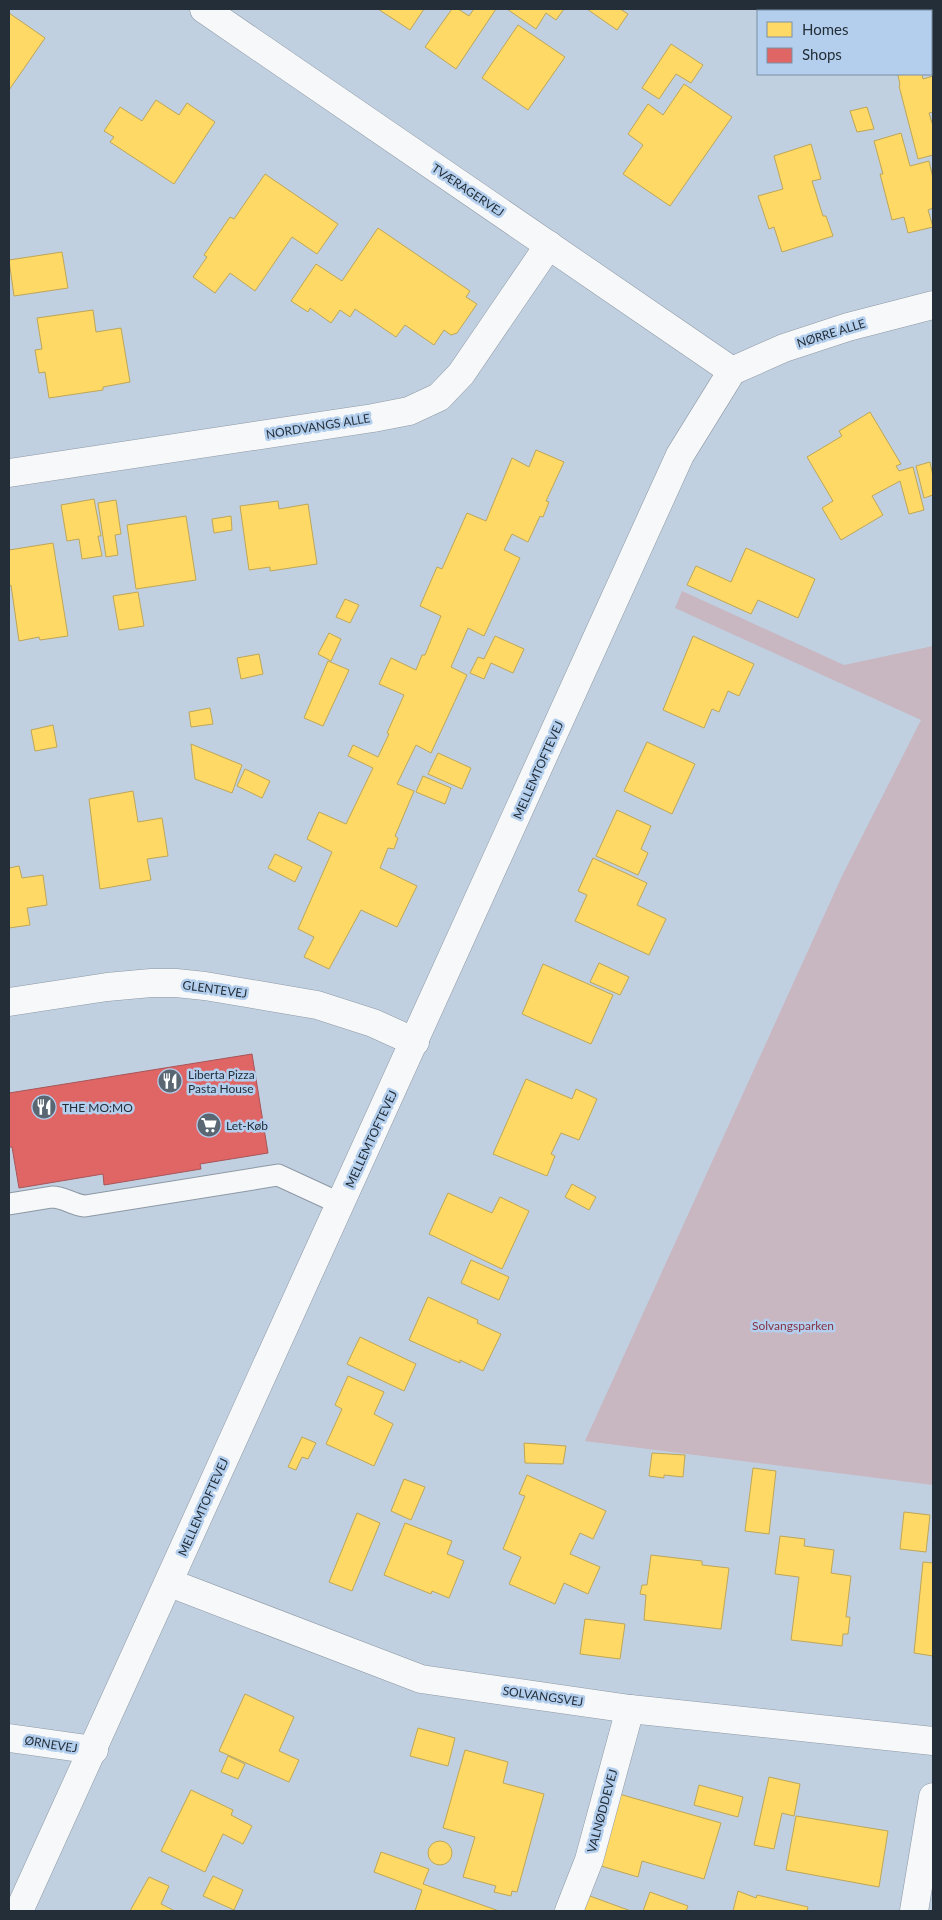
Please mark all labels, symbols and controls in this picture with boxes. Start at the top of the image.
legend [757,10,932,75]
text: Homes [802,20,848,38]
text: Shops [802,45,842,63]
street label: TVÆRAGERVEJ [429,160,507,220]
street label: NØRRE ALLE [795,315,867,351]
street label: NORDVANGS ALLE [265,410,371,442]
street label: MELLEMTOFTEVEJ [510,719,566,821]
street label: GLENTEVEJ [182,977,248,1001]
place label: Liberta Pizza Pasta House [188,1067,255,1096]
restaurant icon: Liberta Pizza Pasta House [157,1068,183,1094]
street label: MELLEMTOFTEVEJ [342,1088,400,1190]
restaurant icon: THE MO:MO [31,1094,57,1120]
place label: THE MO:MO [62,1100,133,1115]
supermarket icon: Let-Køb [196,1112,222,1138]
place label: Let-Køb [226,1118,268,1133]
park label: Solvangsparken [752,1318,834,1333]
street label: MELLEMTOFTEVEJ [175,1456,231,1558]
street label: SOLVANGSVEJ [502,1683,584,1709]
street label: ØRNEVEJ [23,1732,79,1756]
street label: VALNØDDEVEJ [584,1768,620,1854]

